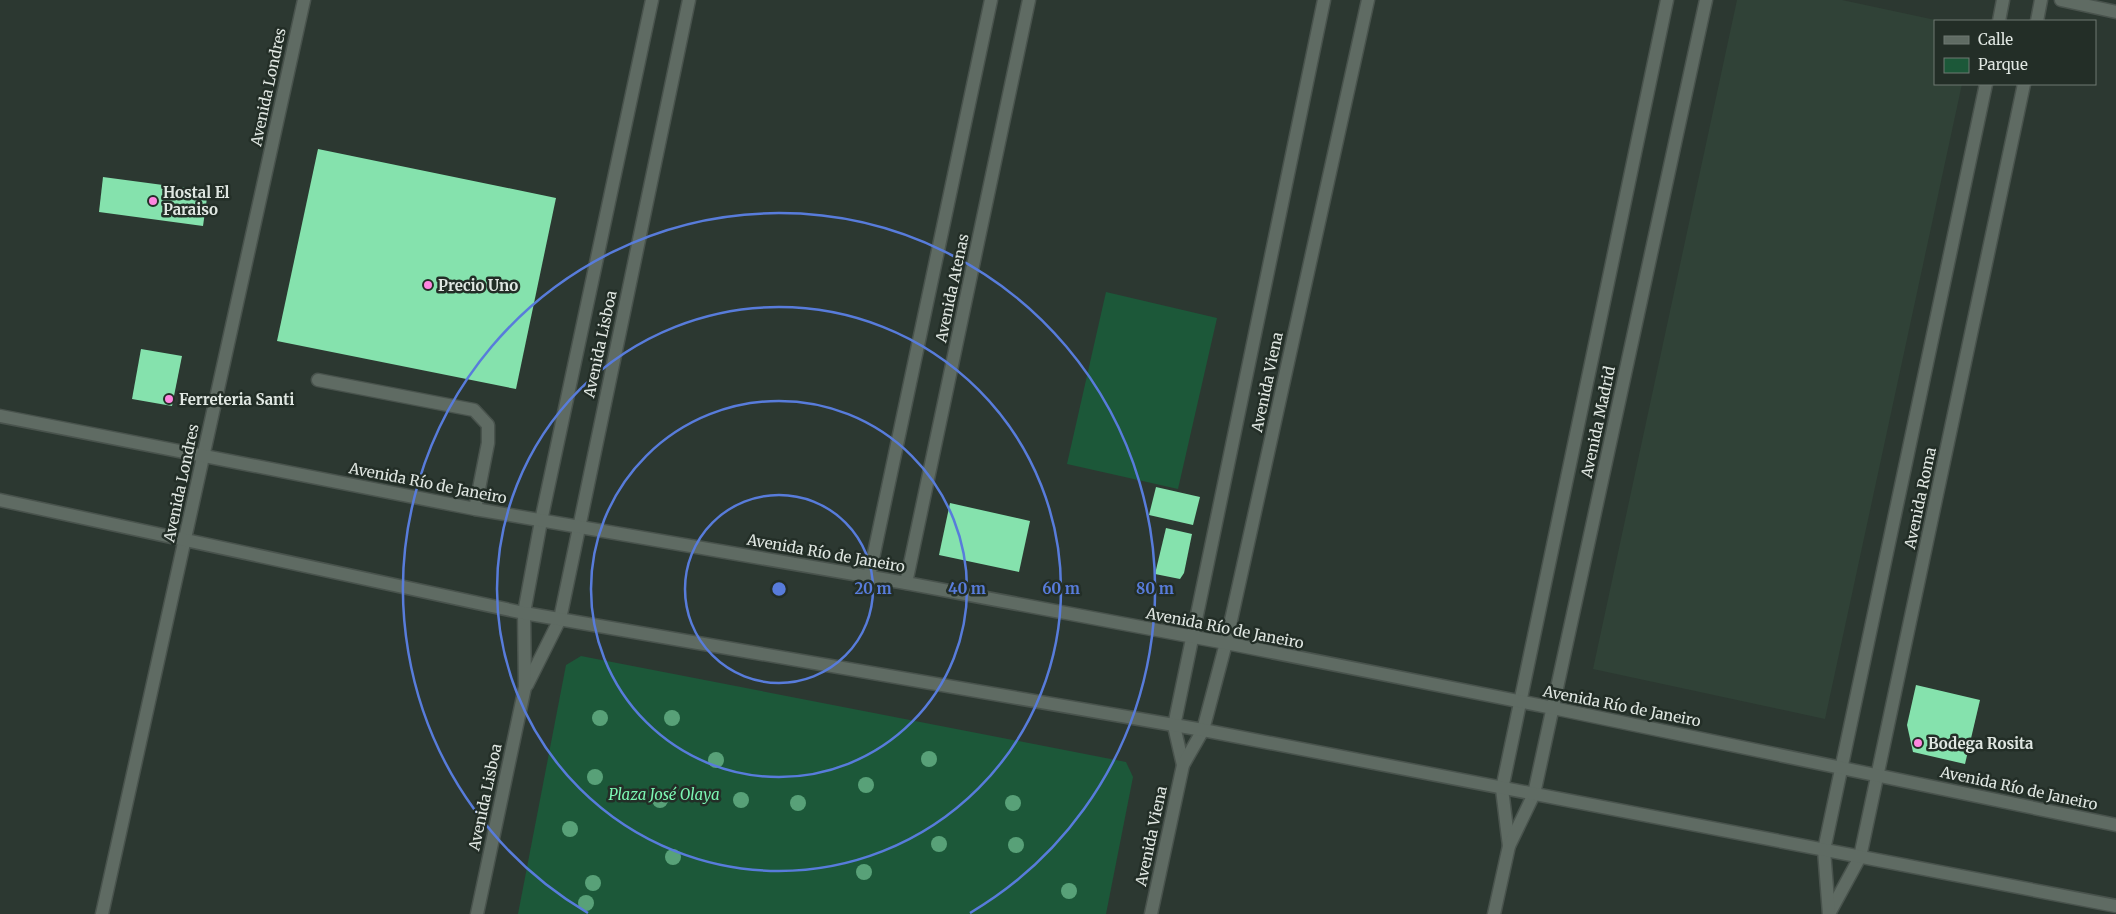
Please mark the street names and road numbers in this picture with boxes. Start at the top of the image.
street label: Avenida Londres [246,26,290,149]
street label: Avenida Atenas [931,232,973,345]
street label: Avenida Lisboa [579,289,621,400]
street label: Avenida Viena [1247,330,1287,435]
street label: Avenida Madrid [1577,364,1619,481]
street label: Avenida Londres [159,422,203,545]
street label: Avenida Roma [1900,445,1940,551]
street label: Avenida Río de Janeiro [347,458,509,508]
street label: Avenida Río de Janeiro [744,530,907,576]
street label: Avenida Río de Janeiro [1144,603,1306,653]
street label: Avenida Río de Janeiro [1541,681,1703,731]
street label: Avenida Lisboa [464,742,506,853]
street label: Avenida Río de Janeiro [1938,762,2100,814]
street label: Avenida Viena [1131,784,1171,889]

